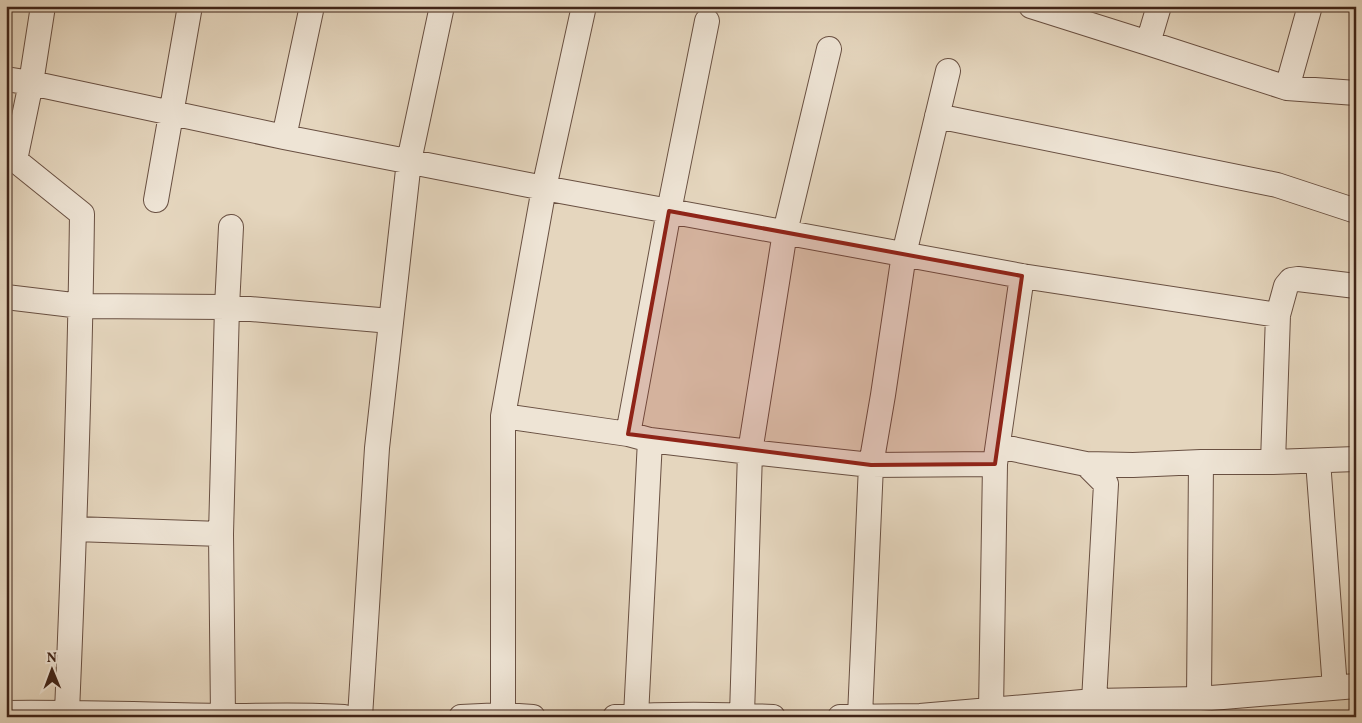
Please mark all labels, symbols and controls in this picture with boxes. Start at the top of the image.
north arrow [28,646,78,696]
text: N [47,649,57,668]

